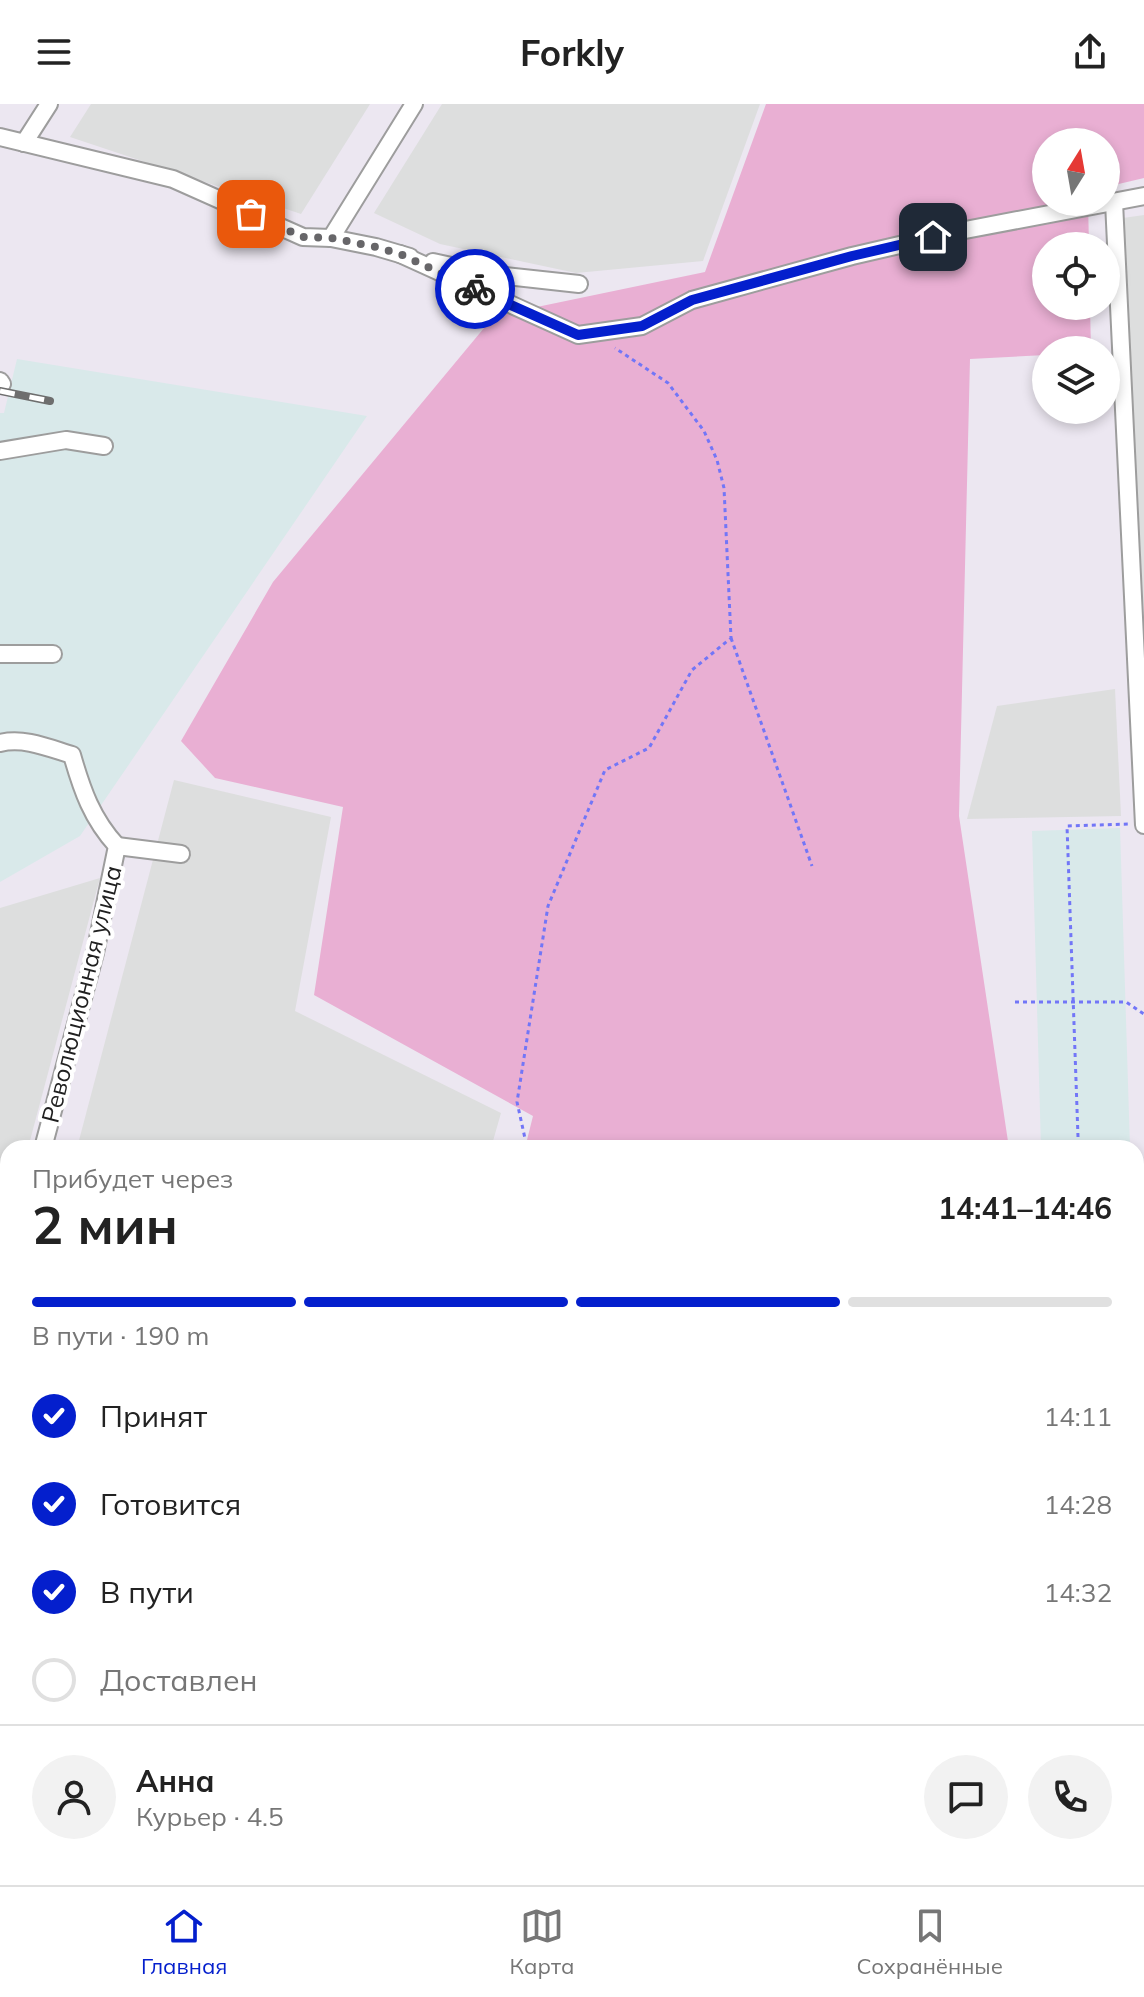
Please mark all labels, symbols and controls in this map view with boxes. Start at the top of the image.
icon: menu [32,30,76,74]
text: Forkly [520,30,624,75]
icon: share [1068,30,1112,74]
north arrow [1032,128,1120,216]
map controls [1032,128,1120,424]
pin [217,180,285,248]
icon: bag [229,192,273,236]
pin [899,203,967,271]
icon: home [911,215,955,259]
button: locate [1032,232,1120,320]
courier [435,249,515,329]
icon: bike [453,267,497,311]
button: layers [1032,336,1120,424]
street label: Революционная улица [34,862,128,1126]
text: Прибудет через [32,1162,233,1195]
text: 14:41–14:46 [938,1189,1112,1227]
text: 2 мин [32,1192,178,1257]
text: В пути · 190 m [32,1319,209,1352]
icon: check [32,1394,76,1438]
text: Принят [100,1397,207,1435]
text: 14:11 [1044,1400,1112,1433]
icon: check [32,1482,76,1526]
text: Готовится [100,1485,241,1523]
text: 14:28 [1044,1488,1112,1521]
icon: check [32,1570,76,1614]
text: В пути [100,1573,194,1611]
text: 14:32 [1044,1576,1112,1609]
text: Доставлен [100,1661,258,1699]
button: person [32,1755,116,1839]
button: chat [924,1755,1008,1839]
button: phone [1028,1755,1112,1839]
text: Анна [136,1762,215,1800]
text: Курьер · 4.5 [136,1800,284,1833]
tab: Главная [141,1904,227,1980]
tab: Карта [510,1904,574,1980]
tab: Сохранённые [856,1904,1003,1980]

